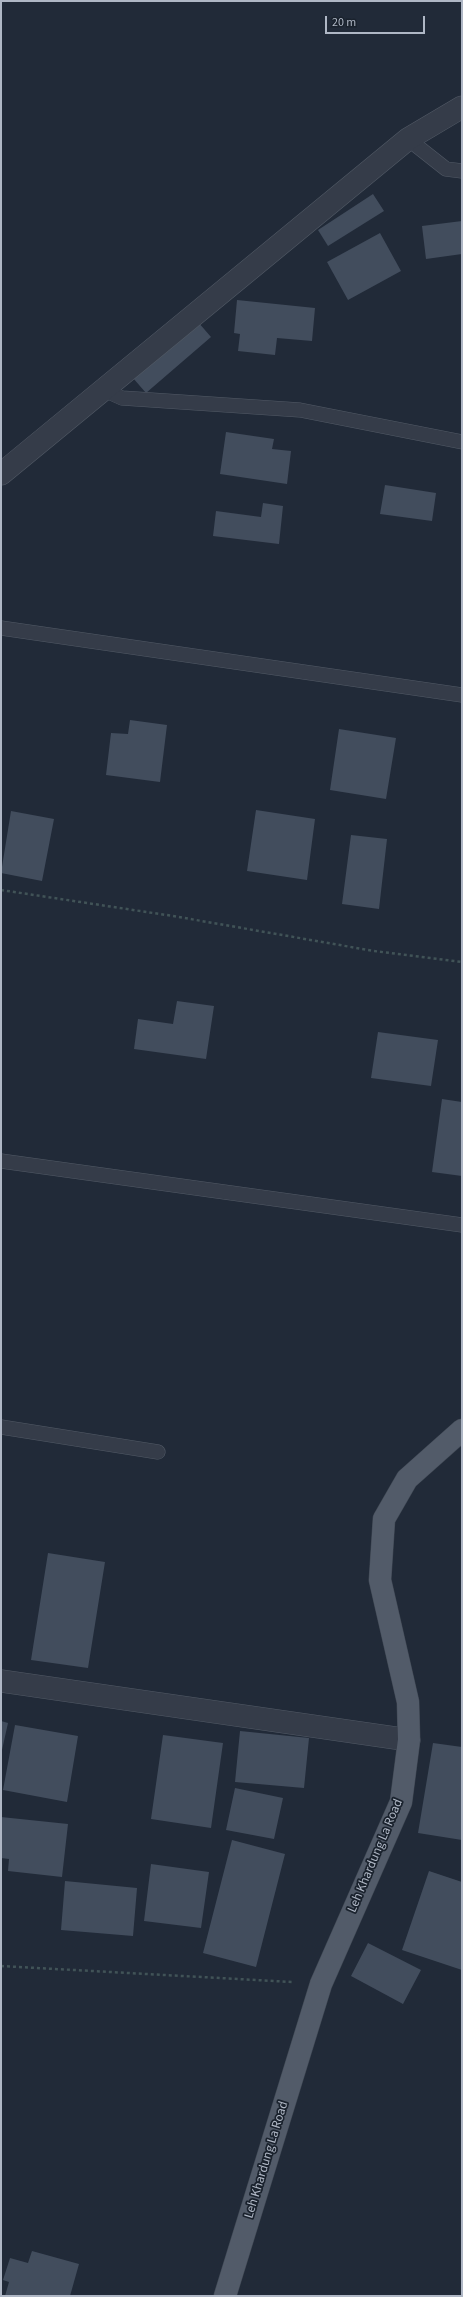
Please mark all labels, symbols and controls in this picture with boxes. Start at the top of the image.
scale bar [327,8,427,34]
text: 20 m [332,14,356,31]
street label: Leh Khardung La Road [345,1797,407,1915]
street label: Leh Khardung La Road [242,2100,292,2220]

